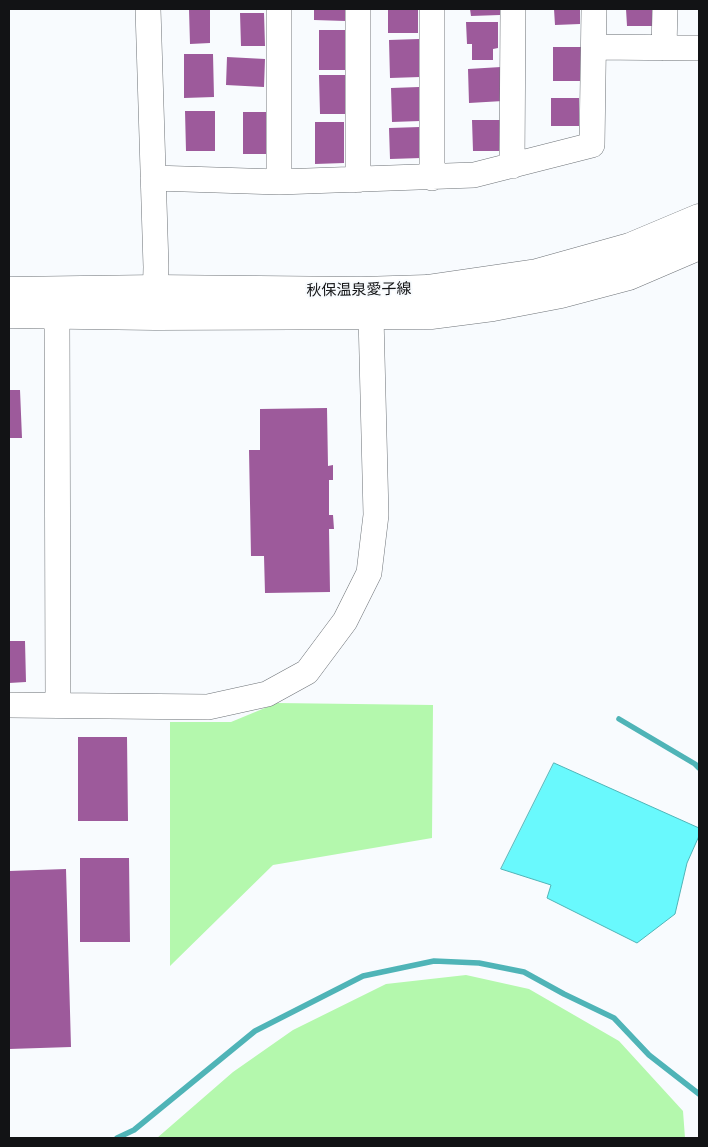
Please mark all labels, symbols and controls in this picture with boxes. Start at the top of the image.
street label: 秋保温泉愛子線 [306,280,412,300]

